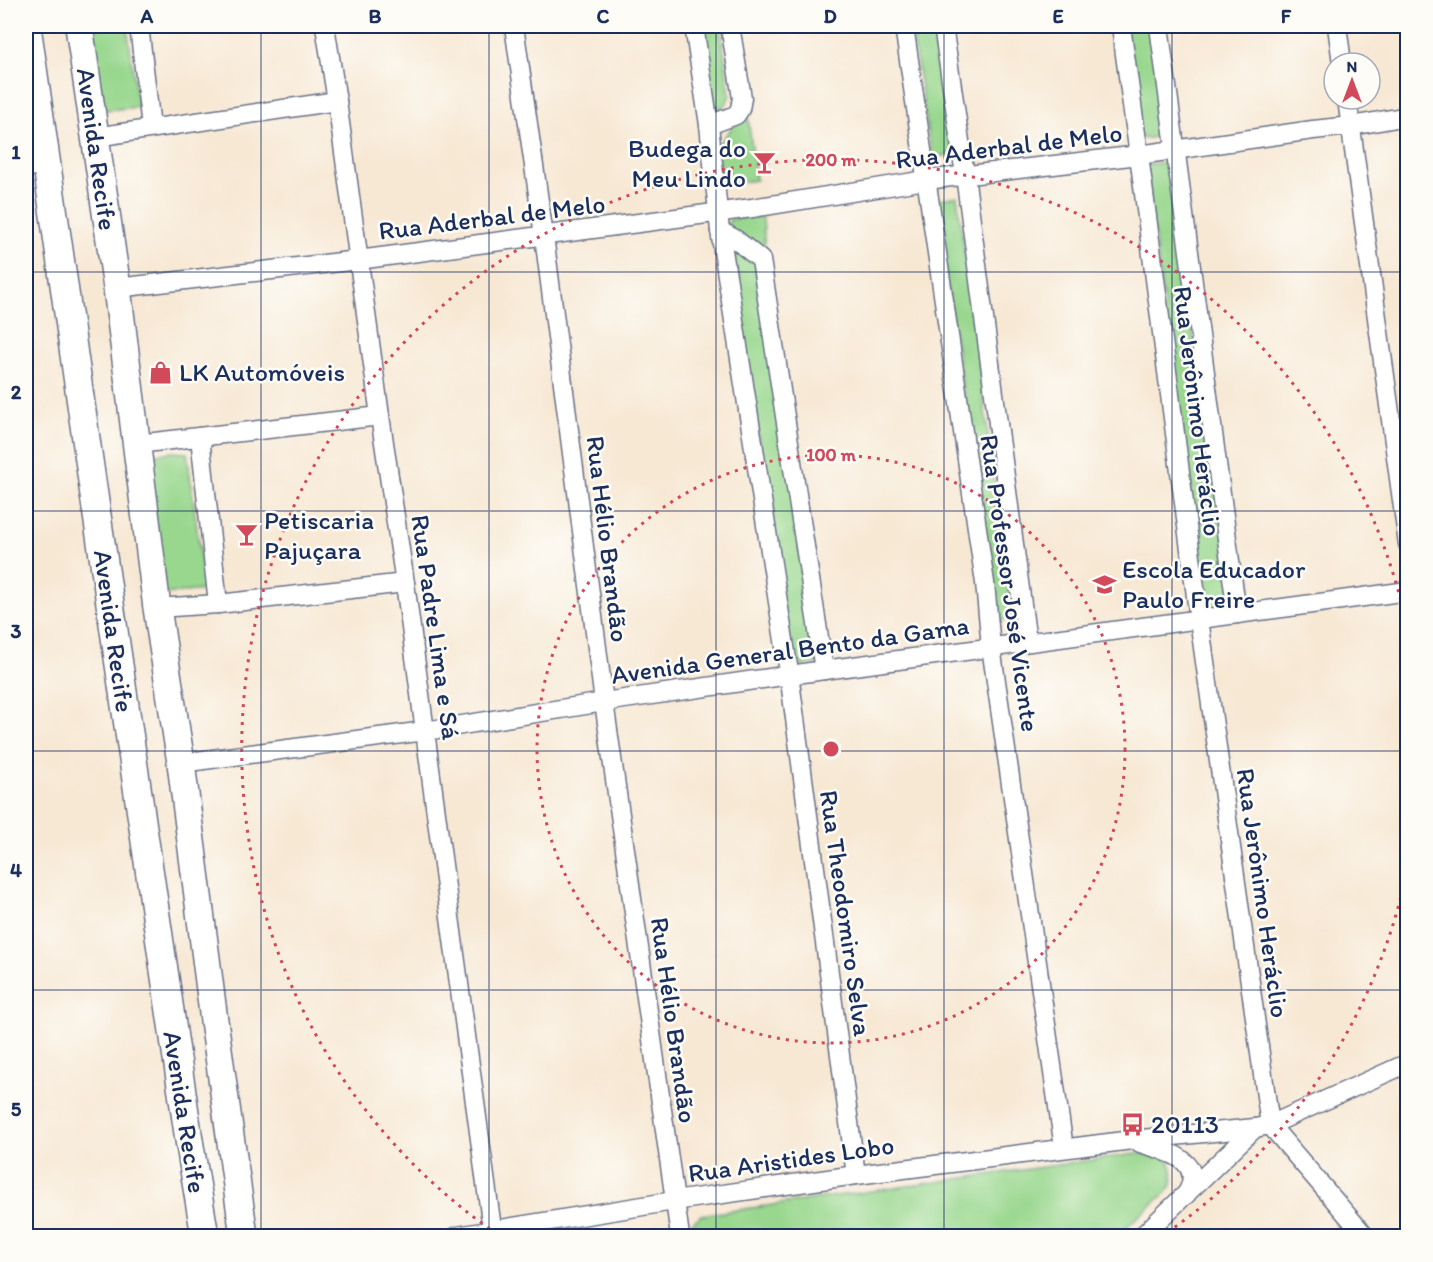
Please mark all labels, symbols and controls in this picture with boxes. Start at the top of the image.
text: A [140,4,154,28]
text: B [369,4,382,28]
text: C [597,4,610,28]
text: D [823,4,837,28]
text: E [1052,4,1064,28]
text: F [1281,4,1292,28]
north arrow [1322,51,1382,111]
text: N [1347,57,1357,76]
street label: Avenida Recife [70,66,124,232]
street label: Rua Aderbal de Melo [894,116,1124,176]
place label: Budega do Meu Lindo [628,132,746,194]
text: 1 [11,140,21,164]
text: 200 m [806,149,857,171]
bar icon: Budega do Meu Lindo [751,150,777,176]
street label: Rua Aderbal de Melo [377,187,607,247]
street label: Rua Jerônimo Heráclio [1167,284,1229,538]
place label: LK Automóveis [179,356,345,388]
shop icon: LK Automóveis [148,359,174,385]
text: 2 [11,380,22,404]
street label: Rua Professor José Vicente [973,432,1047,734]
street label: Rua Hélio Brandão [579,434,637,644]
text: 100 m [806,444,857,466]
place label: Petiscaria Pajuçara [264,504,374,566]
street label: Rua Padre Lima e Sá [404,512,468,742]
bar icon: Petiscaria Pajuçara [233,522,259,548]
street label: Avenida Recife [87,548,141,714]
place label: Escola Educador Paulo Freire [1122,553,1306,615]
school or university icon: Escola Educador Paulo Freire [1091,571,1117,597]
street label: Avenida General Bento da Gama [609,609,971,691]
text: 3 [11,619,22,643]
centre of rings [821,739,841,759]
street label: Rua Jerônimo Heráclio [1230,766,1296,1020]
street label: Rua Theodomiro Selva [813,788,879,1039]
text: 4 [10,858,22,882]
street label: Rua Hélio Brandão [644,915,704,1125]
street label: Avenida Recife [156,1029,214,1195]
text: 5 [11,1097,22,1121]
place label: 20113 [1151,1108,1219,1140]
bus stop icon: 20113 [1120,1111,1146,1137]
street label: Rua Aristides Lobo [686,1129,896,1189]

